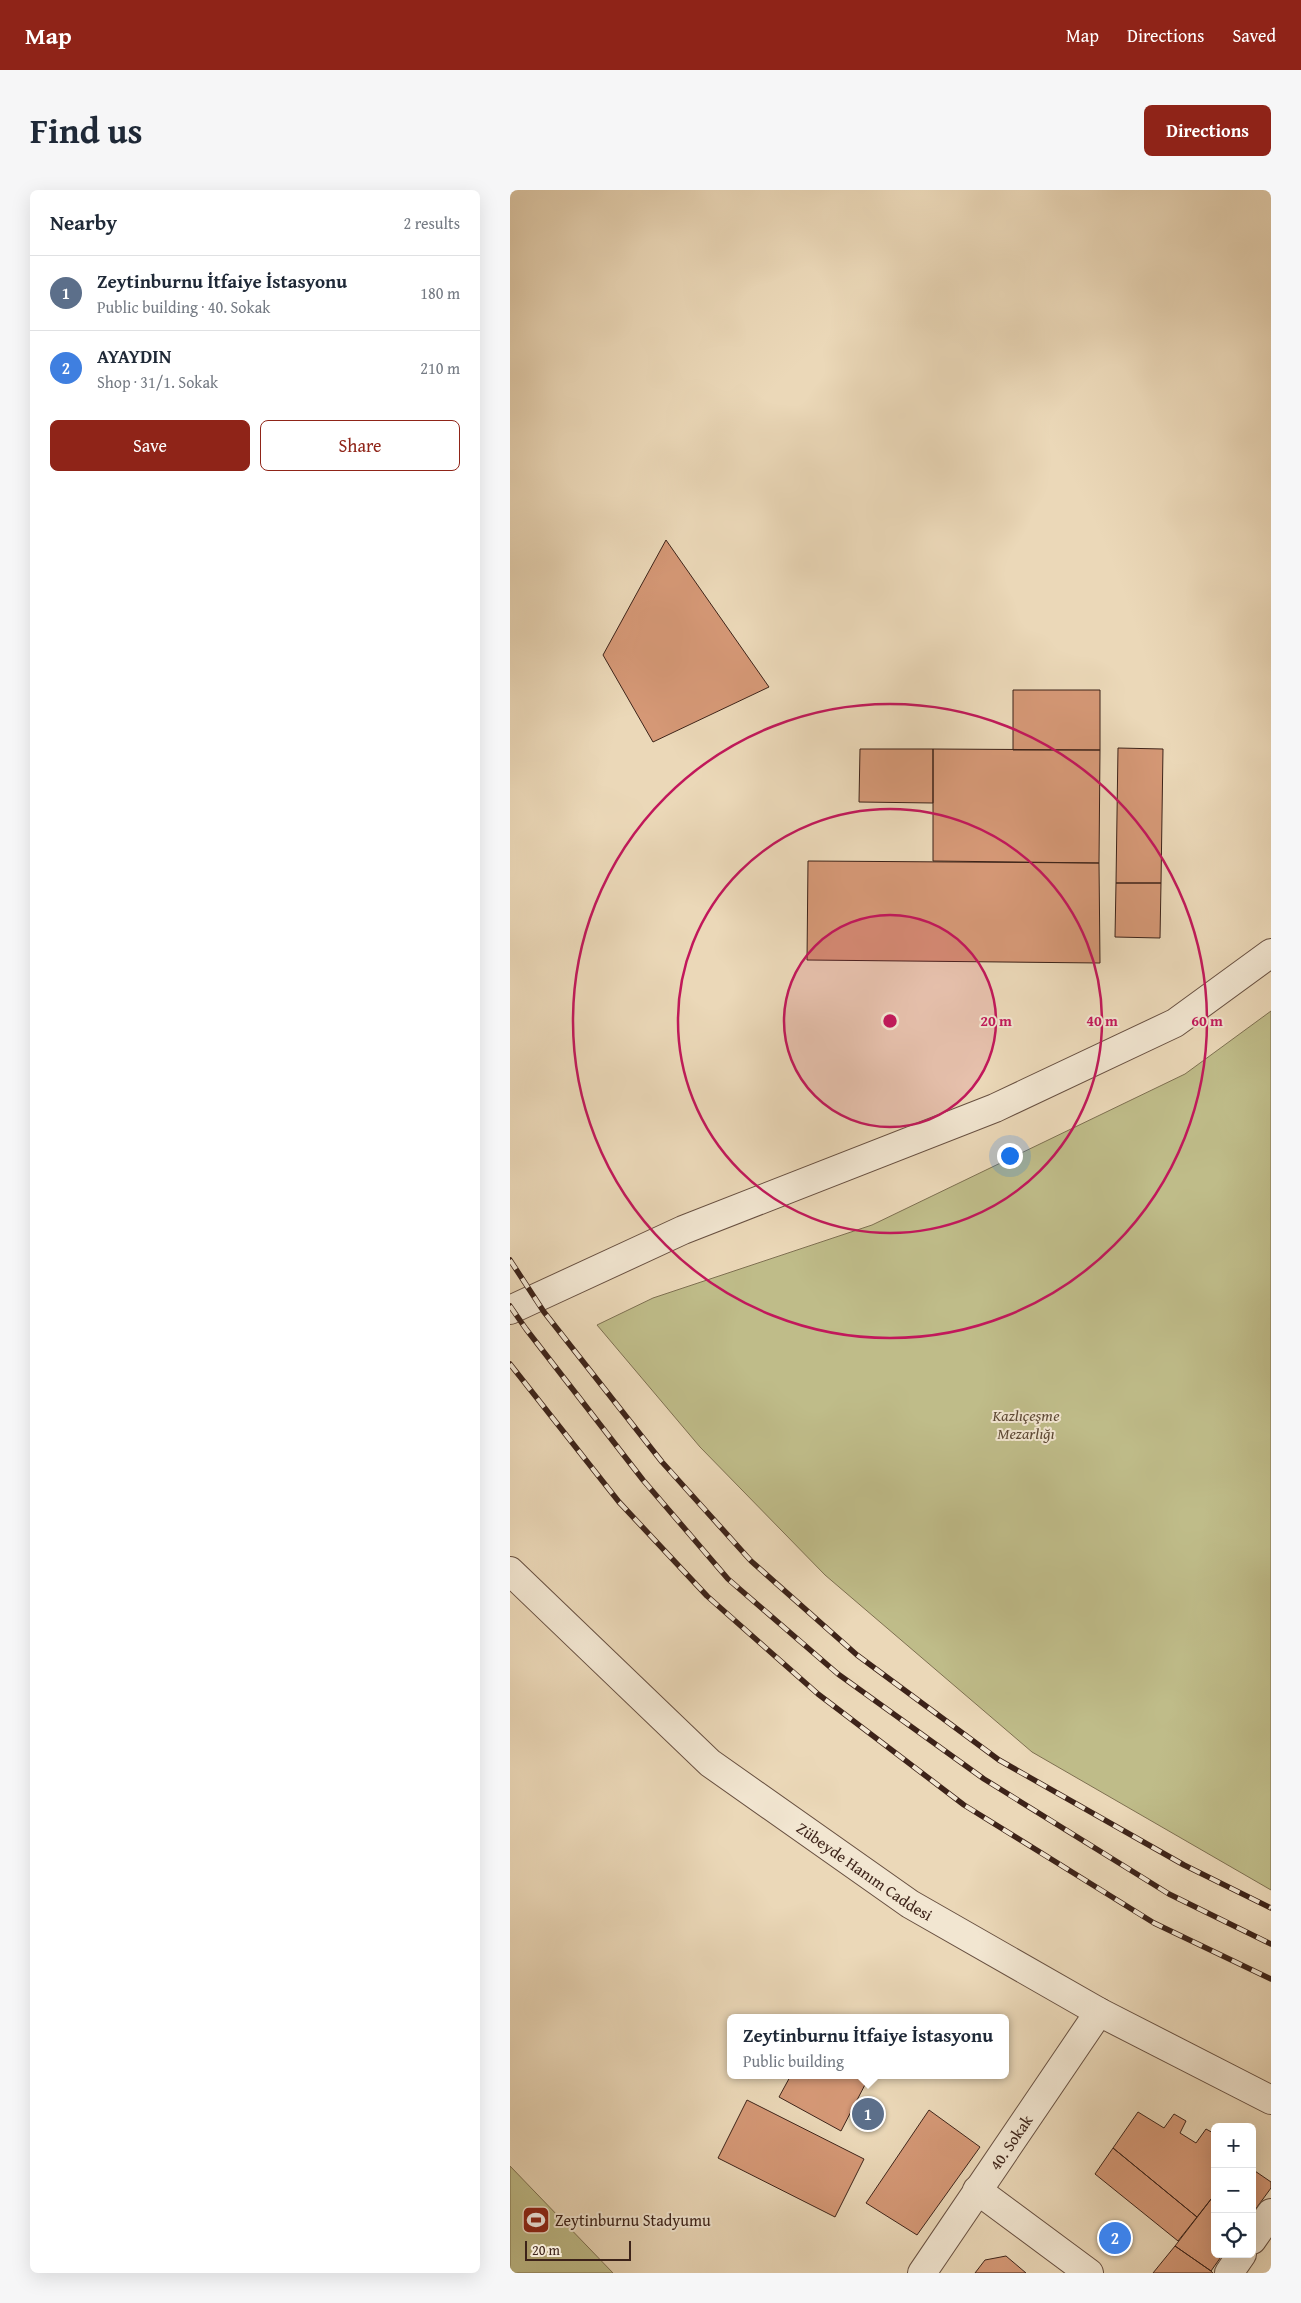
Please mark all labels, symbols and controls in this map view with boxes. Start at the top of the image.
text: Map [25,18,72,53]
text: Map [1066,22,1099,49]
text: Directions [1127,22,1204,49]
text: Saved [1232,22,1276,49]
text: Find us [30,105,143,156]
button: Directions [1144,105,1271,156]
text: Nearby [50,207,117,238]
text: 2 results [403,211,460,235]
text: Zeytinburnu İtfaiye İstasyonu [97,267,347,295]
text: 1 [62,281,70,305]
text: 180 m [420,281,460,305]
text: Public building · 40. Sokak [97,295,270,319]
text: AYAYDIN [97,342,171,370]
text: 2 [62,356,70,380]
text: 210 m [420,356,460,380]
text: Shop · 31/1. Sokak [97,370,218,394]
button: Save [50,420,250,471]
button: Share [260,420,460,471]
text: 20 m [980,1010,1012,1031]
text: 40 m [1086,1010,1118,1031]
text: 60 m [1191,1010,1223,1031]
centre of rings [881,1012,899,1030]
your location [997,1143,1023,1169]
park label: Kazlıçeşme Mezarlığı [991,1403,1060,1445]
street label: Zübeyde Hanım Caddesi [792,1816,937,1927]
popup [727,2014,1009,2079]
text: Zeytinburnu İtfaiye İstasyonu [743,2021,993,2049]
text: Public building [743,2049,844,2073]
pin: 1 [852,2095,884,2133]
street label: 40. Sokak [983,2109,1039,2175]
map controls [1211,2123,1256,2258]
button: + [1211,2123,1256,2168]
button: − [1211,2168,1256,2213]
sports icon: Zeytinburnu Stadyumu [521,2205,551,2235]
place label: Zeytinburnu Stadyumu [555,2208,711,2232]
button: locate [1211,2213,1256,2258]
pin: 2 [1099,2219,1131,2257]
scale bar [525,2238,631,2261]
text: 20 m [532,2240,560,2260]

